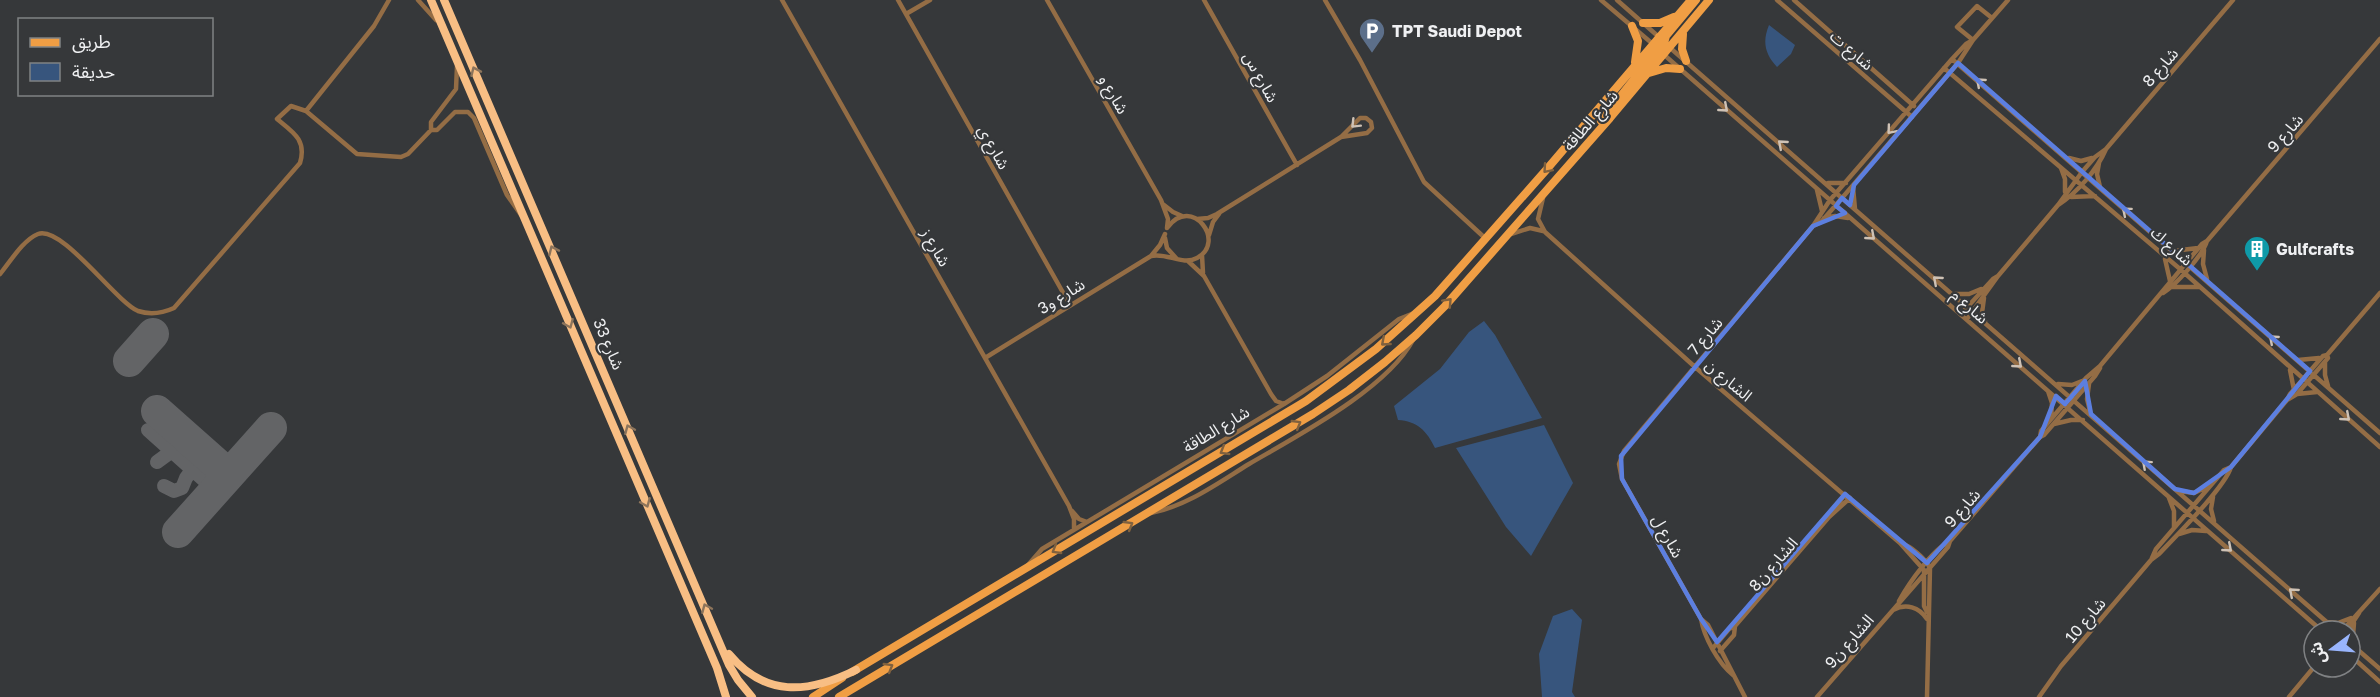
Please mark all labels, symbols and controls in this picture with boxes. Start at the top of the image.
parking icon: TPT Saudi Depot [1357,16,1387,54]
legend [18,18,213,96]
place label: TPT Saudi Depot [1392,21,1522,41]
street label: شارع ت [1824,26,1878,77]
text: طريق [72,30,111,53]
street label: شارع 8 [2138,43,2185,92]
street label: شارع س [1236,48,1283,107]
text: حديقة [72,60,115,82]
one-way arrow [470,66,482,77]
street label: شارع و [1092,71,1133,119]
one-way arrow [1976,78,1986,89]
street label: شارع الطاقة [1558,85,1624,156]
one-way arrow [1717,101,1728,112]
street label: شارع 9 [2263,110,2310,158]
one-way arrow [1351,118,1362,128]
street label: شارع ي [971,121,1014,174]
one-way arrow [1887,123,1898,134]
one-way arrow [1779,140,1789,151]
one-way arrow [1543,162,1554,173]
one-way arrow [2122,207,2133,218]
street label: شارع ك [2145,222,2197,272]
street label: شارع ز [914,223,955,271]
one-way arrow [1864,229,1875,240]
building icon: Gulfcrafts [2242,234,2272,272]
place label: Gulfcrafts [2276,239,2354,259]
one-way arrow [548,245,560,256]
street label: شارع و3 [1034,274,1090,321]
one-way arrow [1933,276,1944,287]
street label: شارع م [1945,284,1993,330]
one-way arrow [1441,299,1452,309]
street label: شارع 7 [1683,313,1729,361]
street label: شارع 33 [586,315,629,374]
one-way arrow [562,318,574,329]
one-way arrow [1381,335,1392,346]
one-way arrow [2269,335,2280,346]
street label: الشارع ن [1700,355,1757,408]
one-way arrow [2011,357,2022,368]
street label: شارع الطاقة [1179,401,1254,459]
one-way arrow [2339,410,2350,421]
one-way arrow [1291,420,1301,432]
one-way arrow [624,424,636,435]
one-way arrow [1220,443,1230,455]
one-way arrow [2143,460,2153,471]
street label: شارع 9 [1940,485,1987,533]
one-way arrow [639,497,651,508]
street label: شارع ل [1645,511,1688,563]
one-way arrow [1123,520,1133,532]
street label: الشارع ن8 [1744,533,1804,597]
one-way arrow [2221,541,2232,552]
one-way arrow [1052,543,1062,555]
one-way arrow [2289,588,2300,599]
street label: شارع 10 [2060,593,2112,649]
one-way arrow [701,603,713,614]
street label: الشارع ن9 [1820,610,1880,674]
north arrow [2302,619,2362,679]
text: ش [2305,640,2330,666]
one-way arrow [883,663,893,674]

